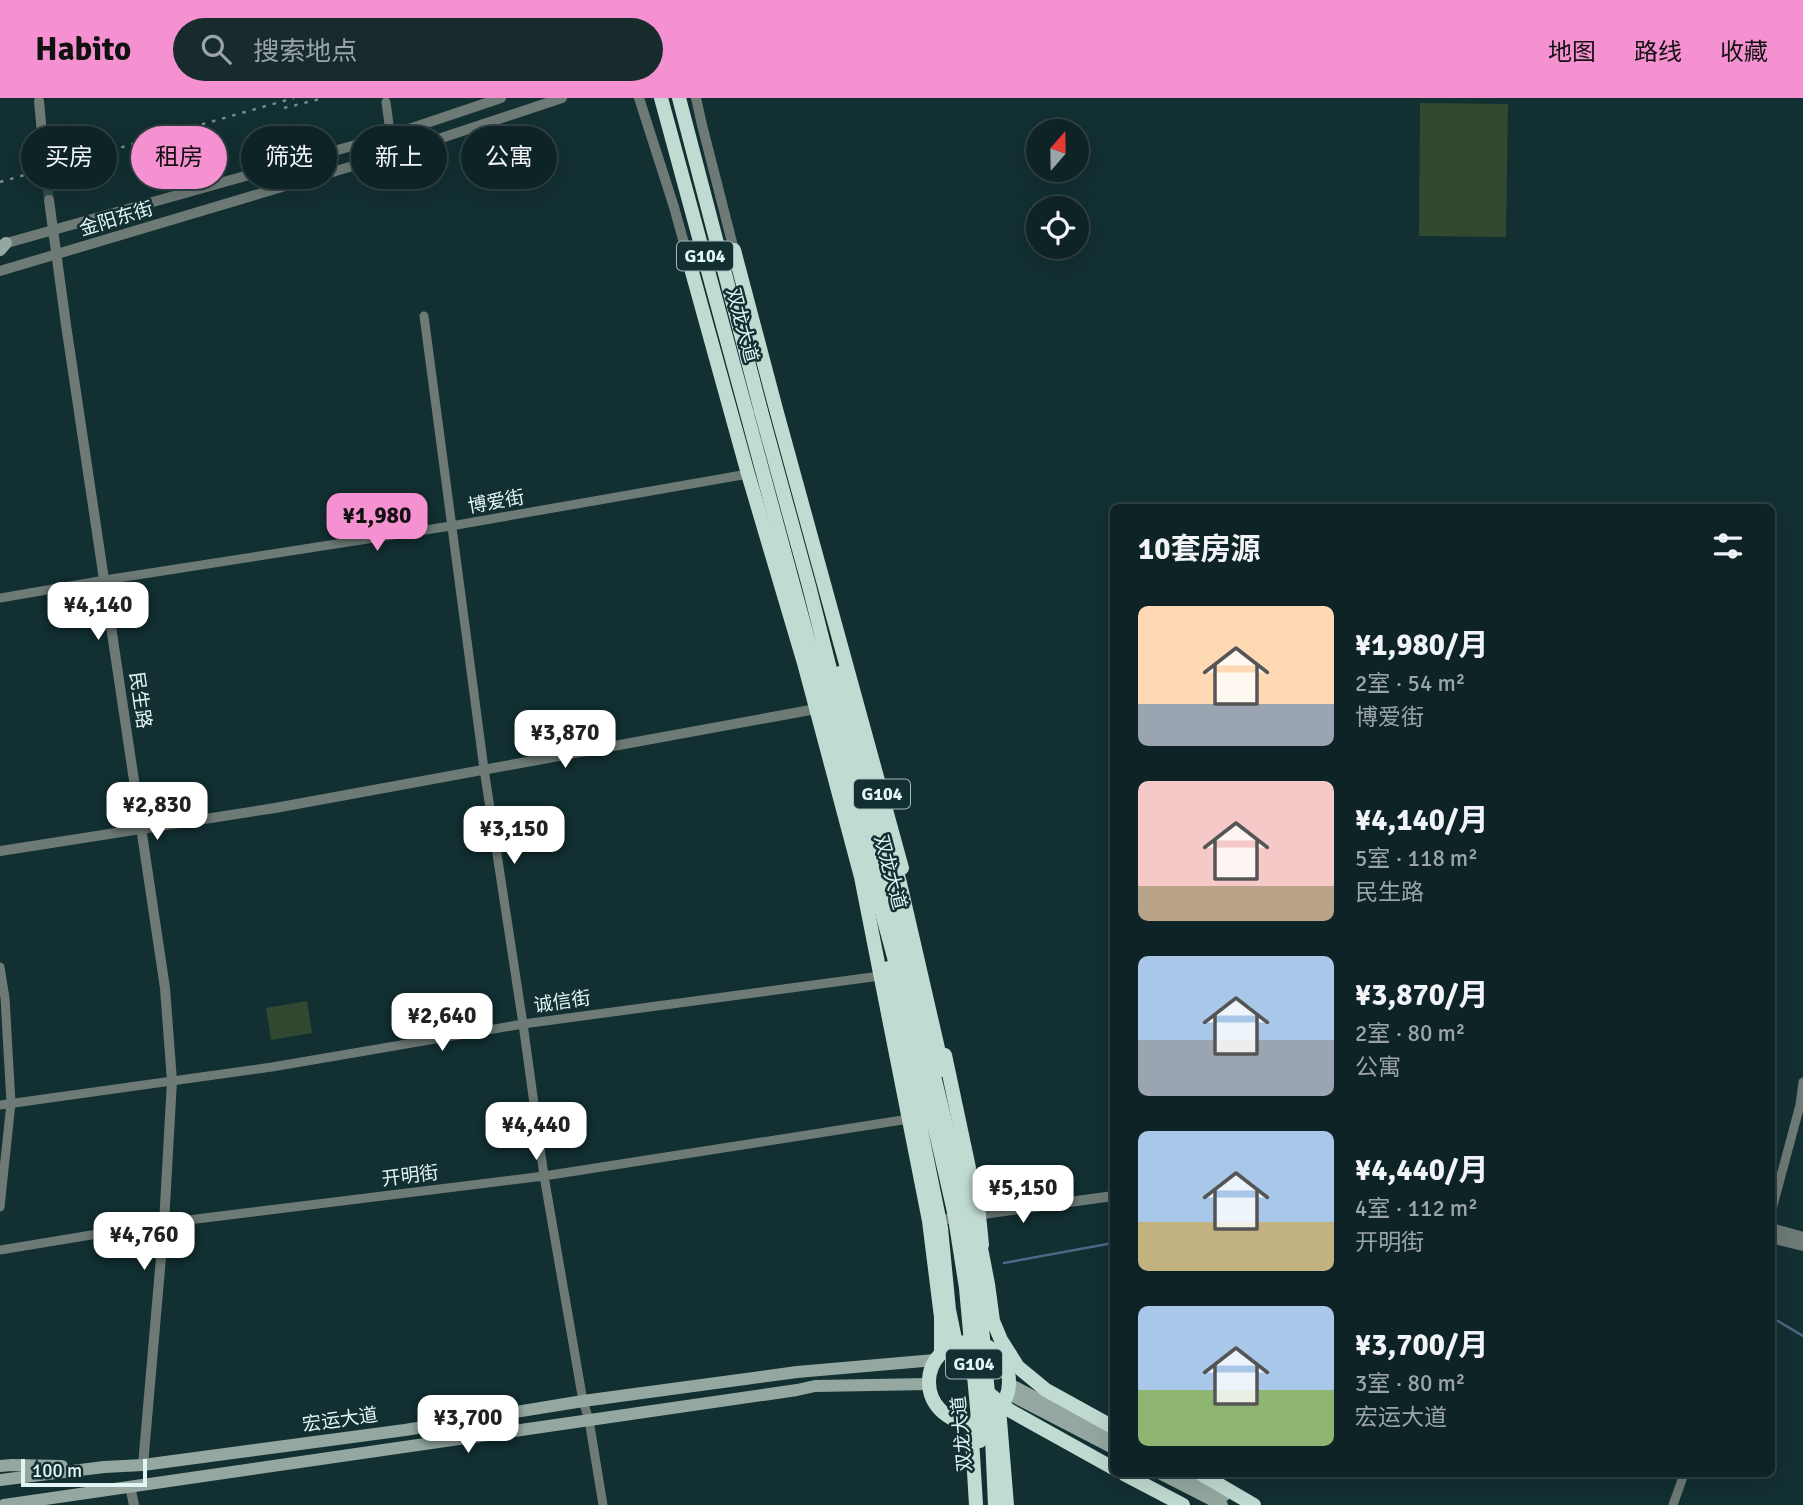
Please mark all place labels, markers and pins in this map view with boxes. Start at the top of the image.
pin: ¥1,980 [320,494,434,553]
pin: ¥4,140 [41,582,155,642]
pin: ¥3,870 [508,710,622,770]
pin: ¥2,830 [100,782,214,842]
pin: ¥3,150 [457,806,571,866]
pin: ¥2,640 [385,993,499,1053]
pin: ¥4,440 [479,1102,593,1162]
pin: ¥5,150 [966,1166,1080,1225]
pin: ¥4,760 [87,1212,201,1272]
pin: ¥3,700 [411,1396,525,1455]

